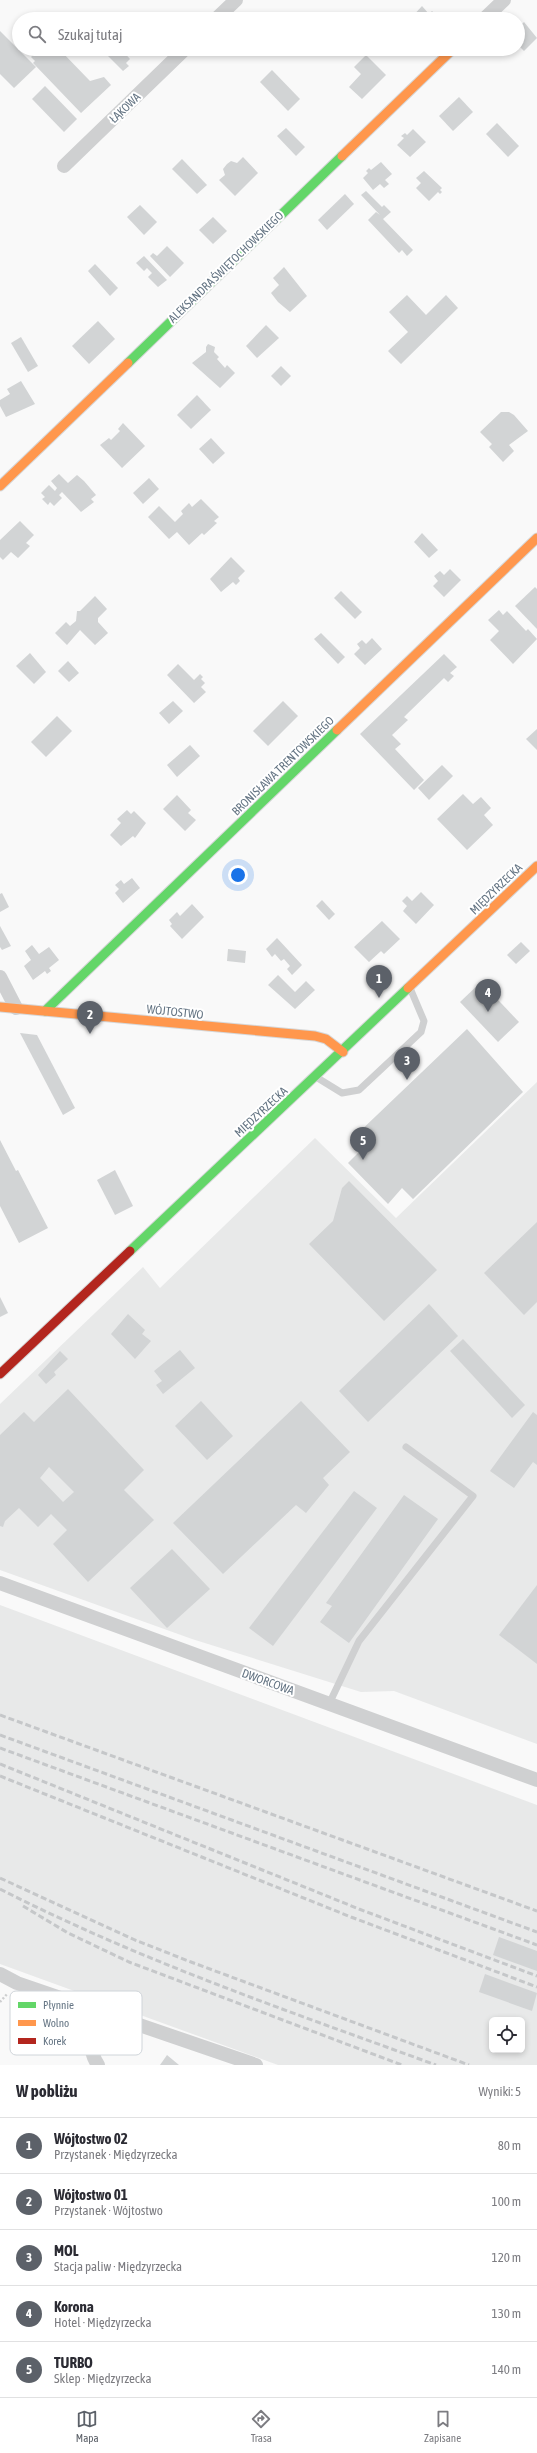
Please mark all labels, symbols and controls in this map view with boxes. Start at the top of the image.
search box [12,12,525,56]
icon: search [26,23,48,45]
text: Szukaj tutaj [58,26,122,43]
street label: ŁĄKOWA [107,90,143,126]
street label: ALEKSANDRA ŚWIĘTOCHOWSKIEGO [166,208,286,326]
street label: BRONISŁAWA TRENTOWSKIEGO [229,714,337,818]
street label: MIĘDZYRZECKA [467,861,525,917]
your location [228,865,248,885]
pin: 1 [366,965,392,998]
pin: 4 [475,979,501,1012]
pin: 2 [77,1001,103,1034]
street label: WÓJTOSTWO [146,1002,204,1022]
pin: 3 [394,1047,420,1080]
street label: MIĘDZYRZECKA [232,1084,290,1140]
pin: 5 [350,1127,376,1160]
street label: DWORCOWA [240,1666,296,1698]
legend [10,1991,142,2055]
text: Płynnie [43,1999,74,2011]
text: Wolno [43,2017,69,2029]
map controls [489,2017,525,2053]
button: locate [489,2017,525,2053]
text: Korek [43,2035,67,2047]
text: W pobliżu [16,2081,78,2101]
text: Wyniki: 5 [478,2084,521,2099]
text: Wójtostwo 02 [54,2130,128,2147]
text: 1 [26,2138,32,2153]
text: 80 m [498,2138,521,2153]
text: Przystanek · Międzyrzecka [54,2147,177,2162]
text: Wójtostwo 01 [54,2186,128,2203]
text: 2 [26,2194,32,2209]
text: 100 m [492,2194,521,2209]
text: Przystanek · Wójtostwo [54,2203,163,2218]
text: MOL [54,2242,79,2259]
text: 3 [26,2250,32,2265]
text: 120 m [492,2250,521,2265]
text: Stacja paliw · Międzyrzecka [54,2259,182,2274]
text: Korona [54,2298,94,2315]
text: 4 [26,2306,32,2321]
text: 130 m [492,2306,521,2321]
text: Hotel · Międzyrzecka [54,2315,152,2330]
text: TURBO [54,2354,93,2371]
text: 5 [26,2362,32,2377]
text: 140 m [492,2362,521,2377]
text: Sklep · Międzyrzecka [54,2371,151,2386]
tab: Mapa [76,2408,99,2444]
tab: Trasa [250,2408,272,2444]
tab: Zapisane [424,2408,461,2444]

